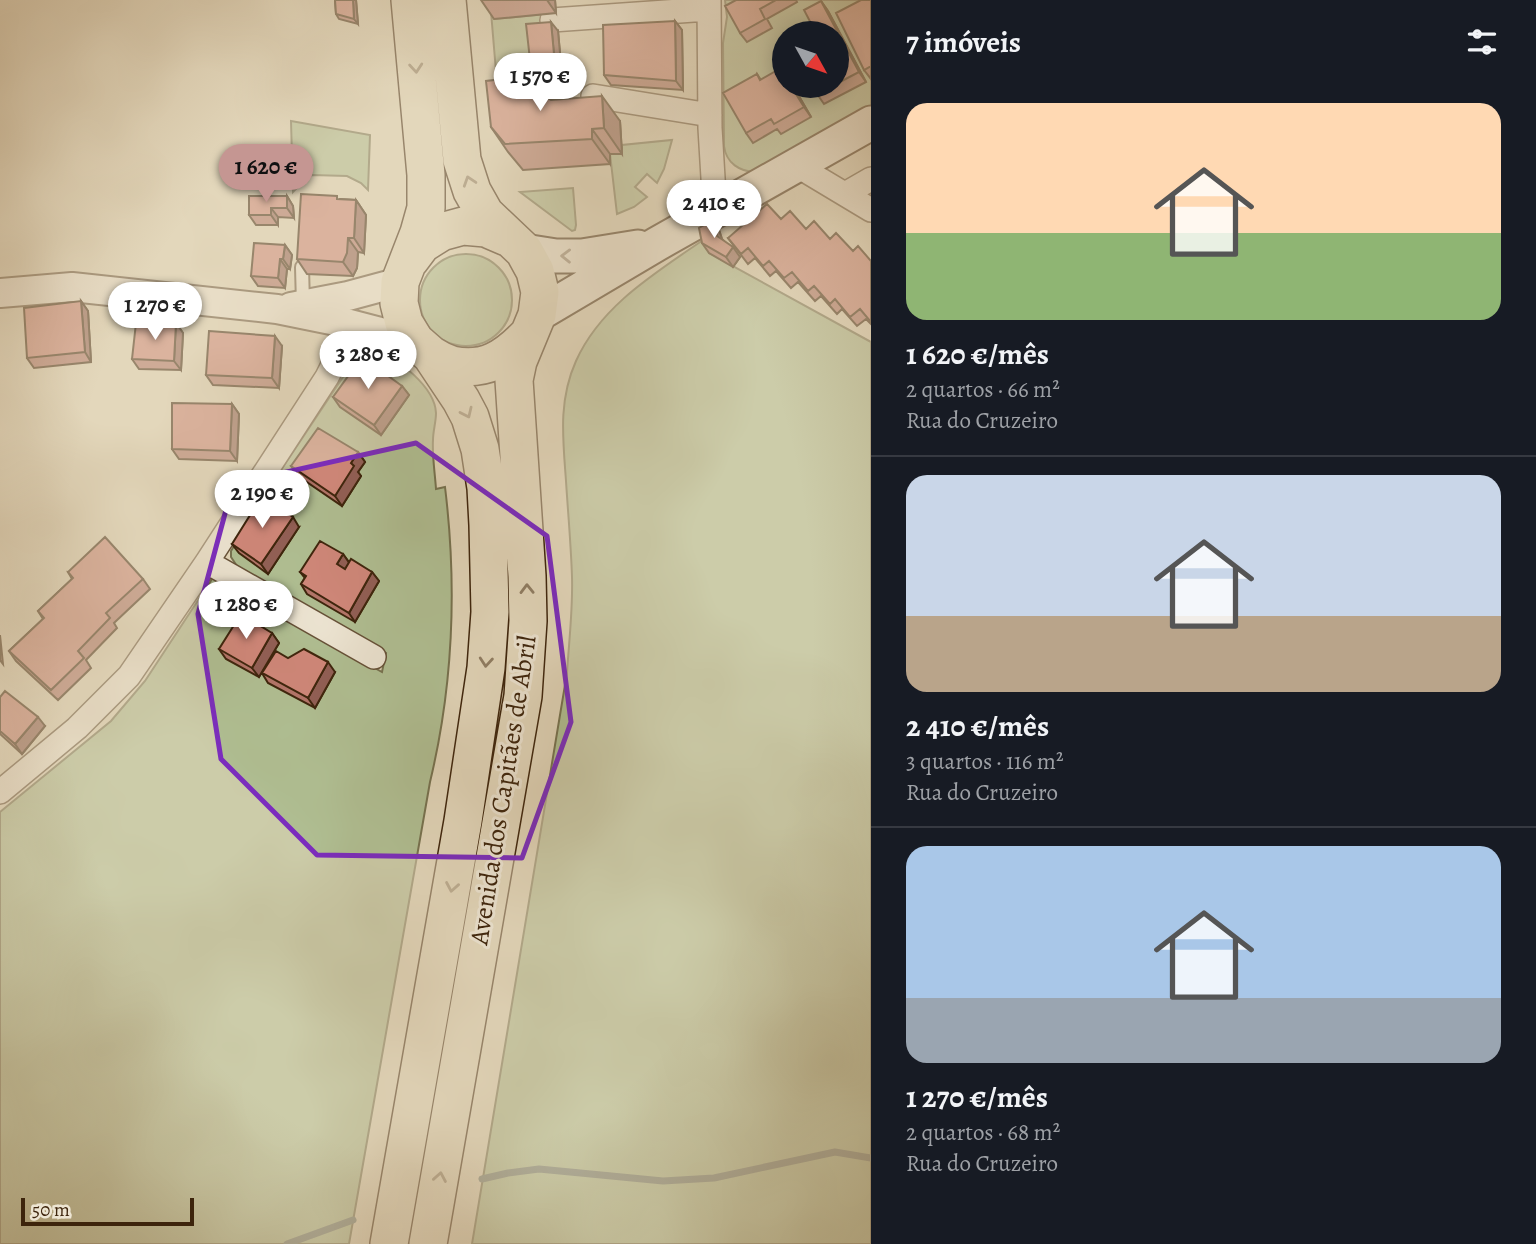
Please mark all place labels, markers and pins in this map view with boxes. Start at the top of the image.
pin: 1 570 € [475,54,605,113]
pin: 1 620 € [201,144,331,204]
pin: 2 410 € [649,180,779,240]
pin: 1 270 € [90,282,220,342]
pin: 3 280 € [303,332,433,391]
pin: 2 190 € [197,470,327,530]
pin: 1 280 € [181,582,311,641]

